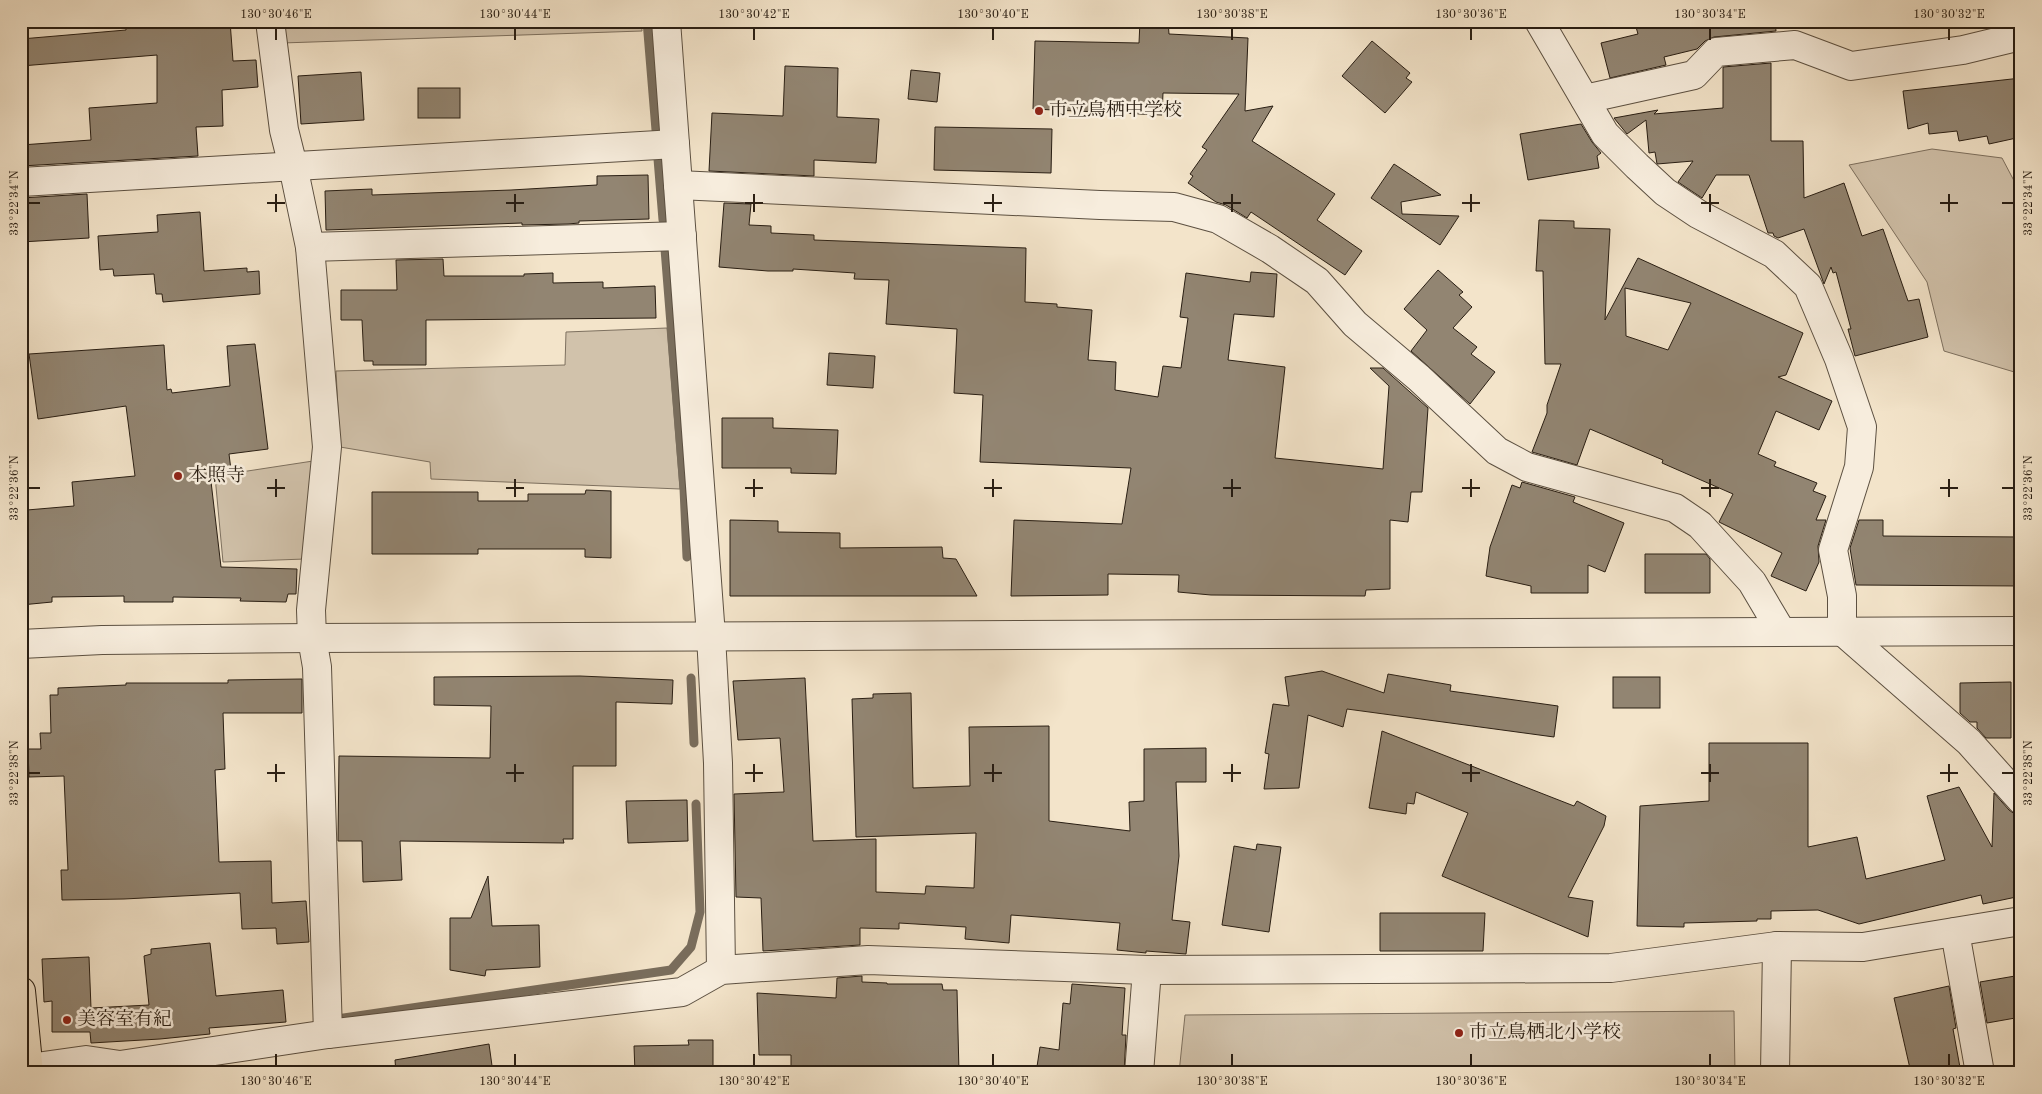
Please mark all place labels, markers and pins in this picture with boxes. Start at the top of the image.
place label: 市立鳥栖中学校 [1049,99,1182,121]
marker: 市立鳥栖中学校 [1033,105,1045,117]
place label: 本照寺 [188,464,245,486]
marker: 本照寺 [172,470,184,482]
place label: 美容室有紀 [77,1009,172,1030]
marker: 美容室有紀 [61,1014,73,1026]
place label: 市立鳥栖北小学校 [1469,1021,1621,1043]
marker: 市立鳥栖北小学校 [1453,1027,1465,1039]

